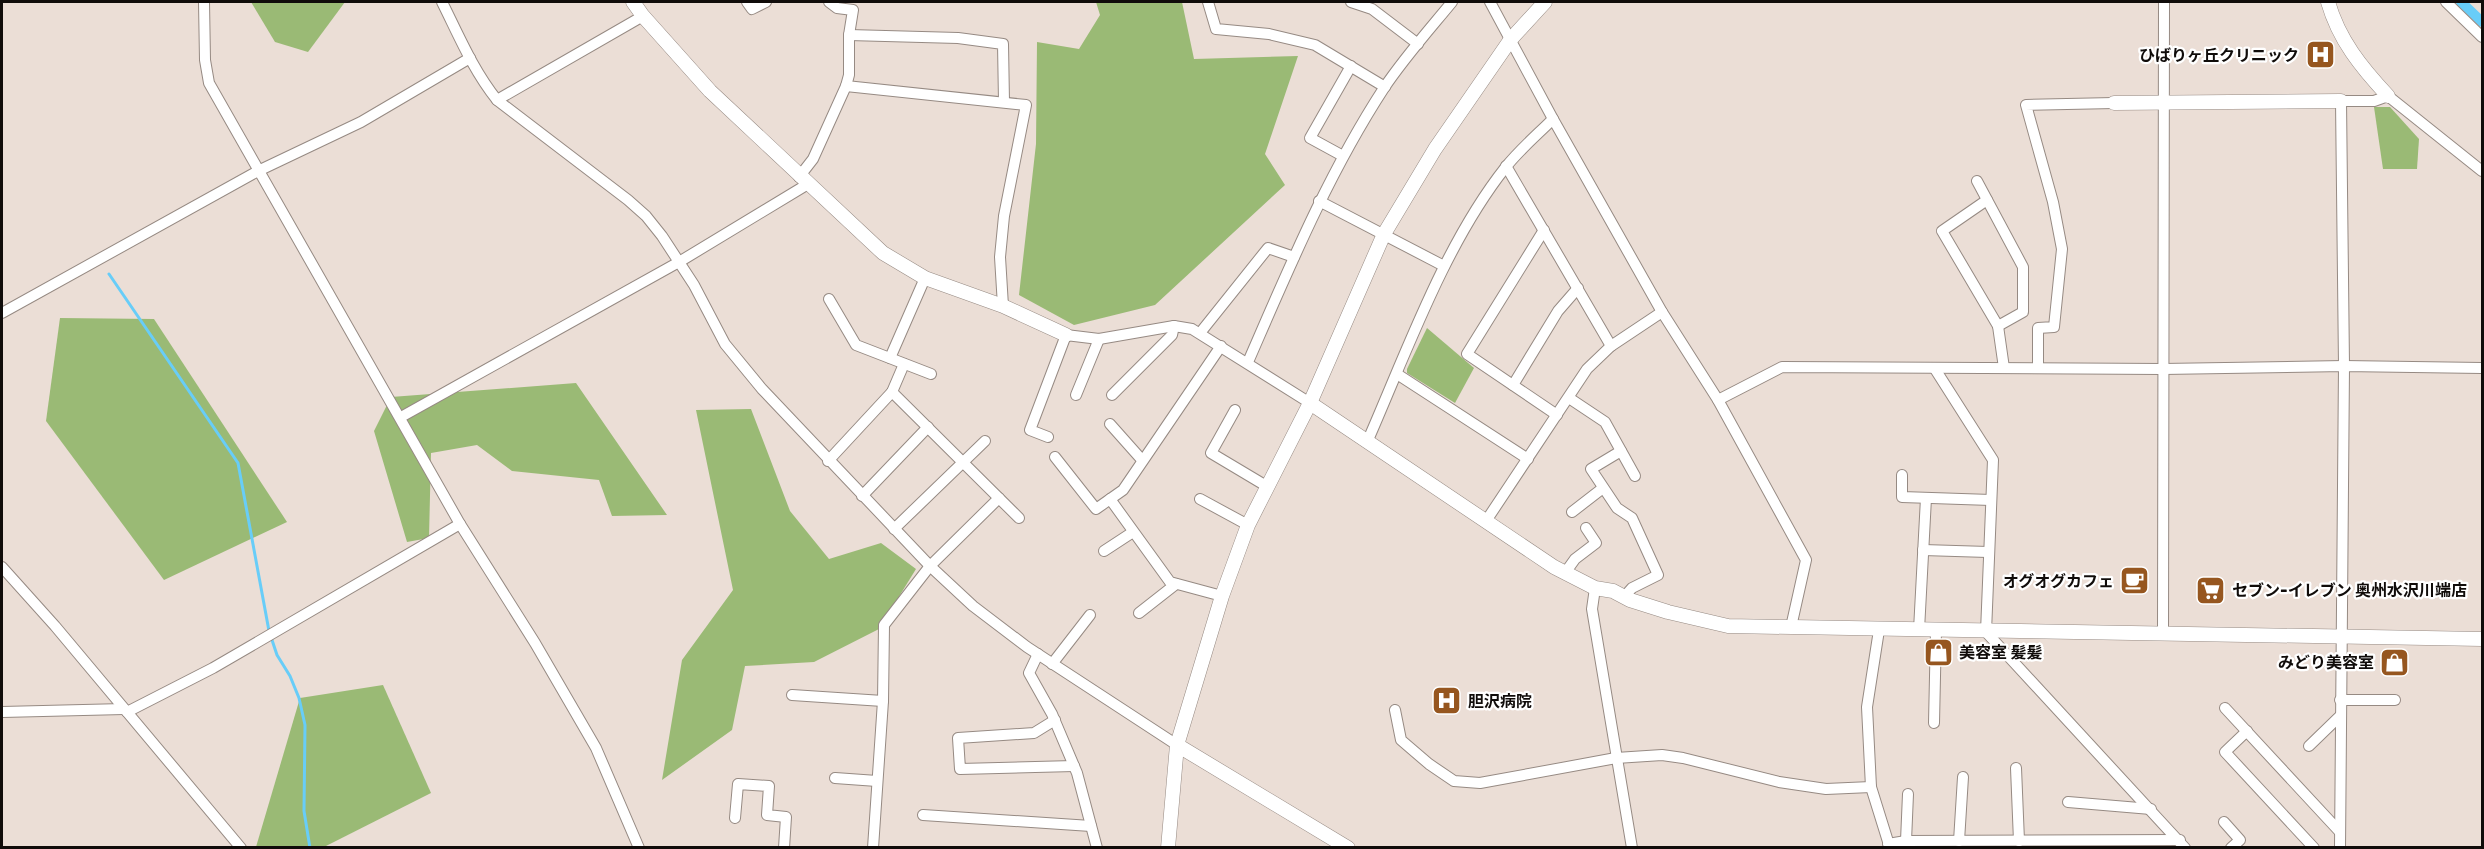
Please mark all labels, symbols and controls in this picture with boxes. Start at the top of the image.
hospital icon: ひばりヶ丘クリニック [2304,39,2336,71]
place label: ひばりヶ丘クリニック [2139,46,2299,65]
cafe icon: オグオグカフェ [2119,565,2151,597]
place label: オグオグカフェ [2003,572,2114,591]
supermarket icon: セブン-イレブン 奥州水沢川端店 [2195,574,2227,606]
place label: セブン-イレブン 奥州水沢川端店 [2232,581,2467,600]
shop icon: 美容室 髪髪 [1922,636,1954,668]
place label: 美容室 髪髪 [1959,643,2042,662]
shop icon: みどり美容室 [2379,646,2411,678]
place label: みどり美容室 [2278,653,2374,672]
hospital icon: 胆沢病院 [1431,685,1463,717]
place label: 胆沢病院 [1468,692,1532,711]

